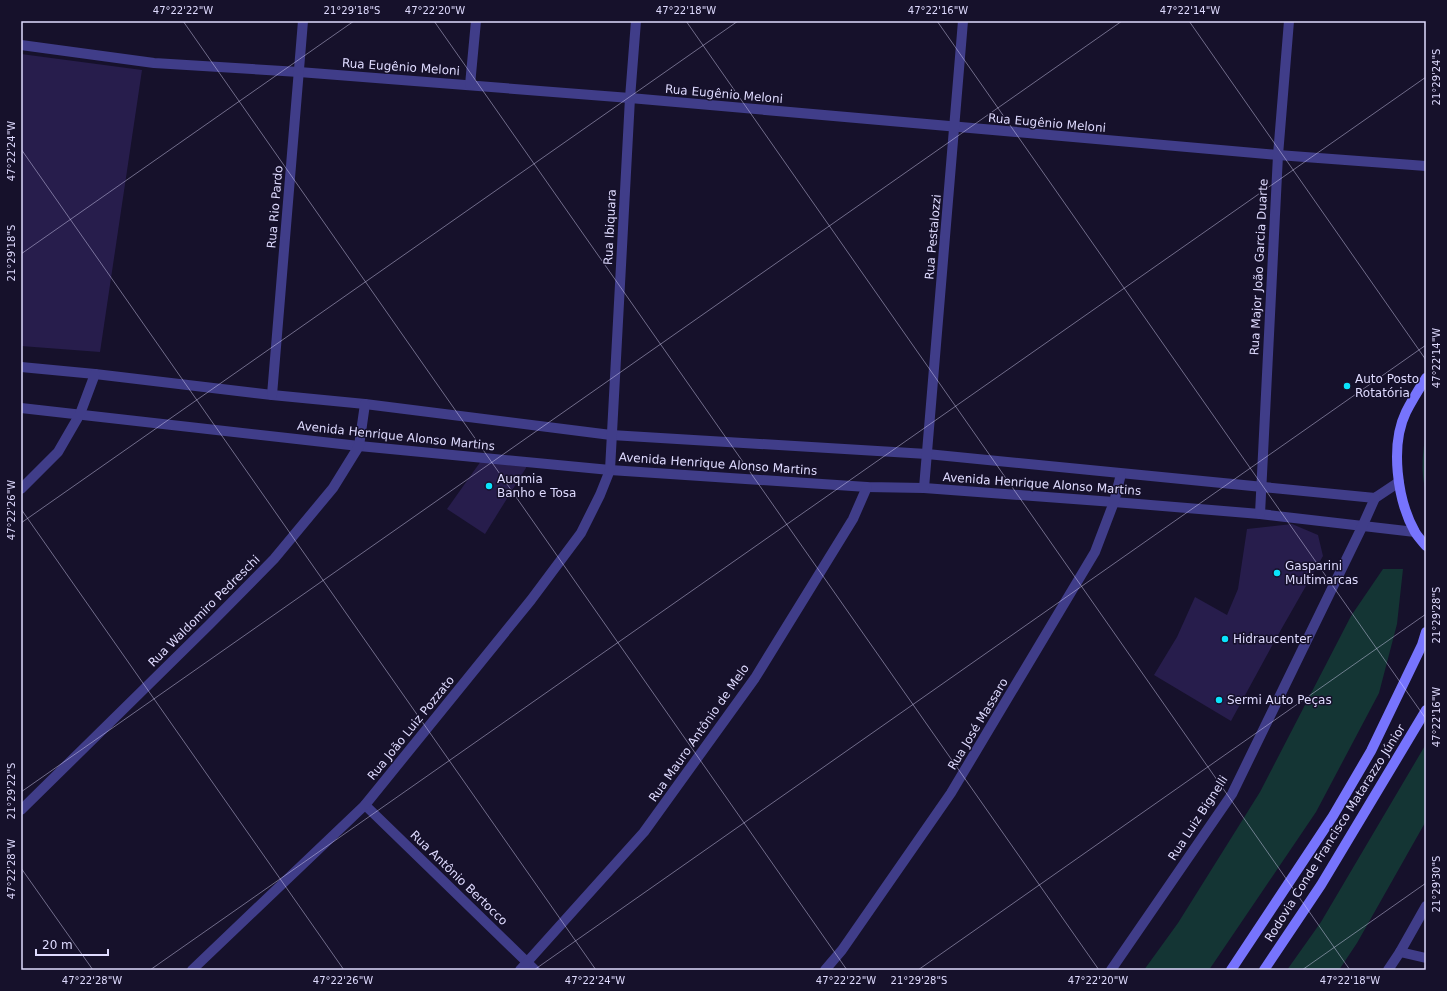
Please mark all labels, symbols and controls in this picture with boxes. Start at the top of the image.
text: 47°22'22"W [153,5,213,16]
text: 21°29'18"S [324,5,380,16]
text: 47°22'20"W [405,5,465,16]
text: 47°22'18"W [656,5,716,16]
text: 47°22'16"W [908,5,968,16]
text: 47°22'14"W [1160,5,1220,16]
text: 21°29'24"S [1431,49,1442,105]
street label: Rua Eugênio Meloni [342,56,460,78]
street label: Rua Eugênio Meloni [665,82,783,106]
street label: Rua Eugênio Meloni [988,111,1106,135]
text: 47°22'24"W [6,121,17,181]
street label: Rua Rio Pardo [264,165,286,249]
street label: Rua Major João Garcia Duarte [1247,178,1271,356]
street label: Rua Ibiquara [601,189,619,265]
street label: Rua Pestalozzi [922,194,944,280]
text: 21°29'18"S [6,225,17,281]
text: 47°22'14"W [1431,328,1442,388]
place label: Auto Posto Rotatória [1355,372,1419,400]
marker: Auto Posto Rotatória [1342,381,1352,391]
street label: Avenida Henrique Alonso Martins [296,419,496,453]
street label: Avenida Henrique Alonso Martins [618,450,818,478]
street label: Avenida Henrique Alonso Martins [942,470,1142,498]
place label: Auqmia Banho e Tosa [497,472,576,500]
text: 47°22'26"W [6,480,17,540]
marker: Auqmia Banho e Tosa [484,481,494,491]
street label: Rua Waldomiro Pedreschi [145,552,263,670]
place label: Gasparini Multimarcas [1285,559,1358,587]
marker: Gasparini Multimarcas [1272,568,1282,578]
text: 21°29'28"S [1431,587,1442,643]
place label: Hidraucenter [1233,632,1312,646]
marker: Hidraucenter [1220,634,1230,644]
street label: Rua Mauro Antônio de Melo [646,661,752,805]
street label: Rua João Luiz Pozzato [365,673,457,783]
street label: Rua José Massaro [945,676,1011,772]
text: 47°22'16"W [1431,687,1442,747]
place label: Sermi Auto Peças [1227,693,1332,707]
marker: Sermi Auto Peças [1214,695,1224,705]
street label: Rodovia Conde Francisco Matarazzo Júnior [1262,722,1408,944]
text: 21°29'22"S [6,763,17,819]
street label: Rua Luiz Bignelli [1165,773,1231,863]
street label: Rua Antônio Bertocco [407,828,511,928]
text: 47°22'28"W [6,839,17,899]
text: 21°29'30"S [1431,856,1442,912]
scale bar [36,931,108,957]
text: 20 m [42,938,73,952]
text: 47°22'28"W [62,975,122,986]
text: 47°22'26"W [313,975,373,986]
text: 47°22'24"W [565,975,625,986]
text: 47°22'22"W [816,975,876,986]
text: 21°29'28"S [891,975,947,986]
text: 47°22'20"W [1068,975,1128,986]
text: 47°22'18"W [1320,975,1380,986]

